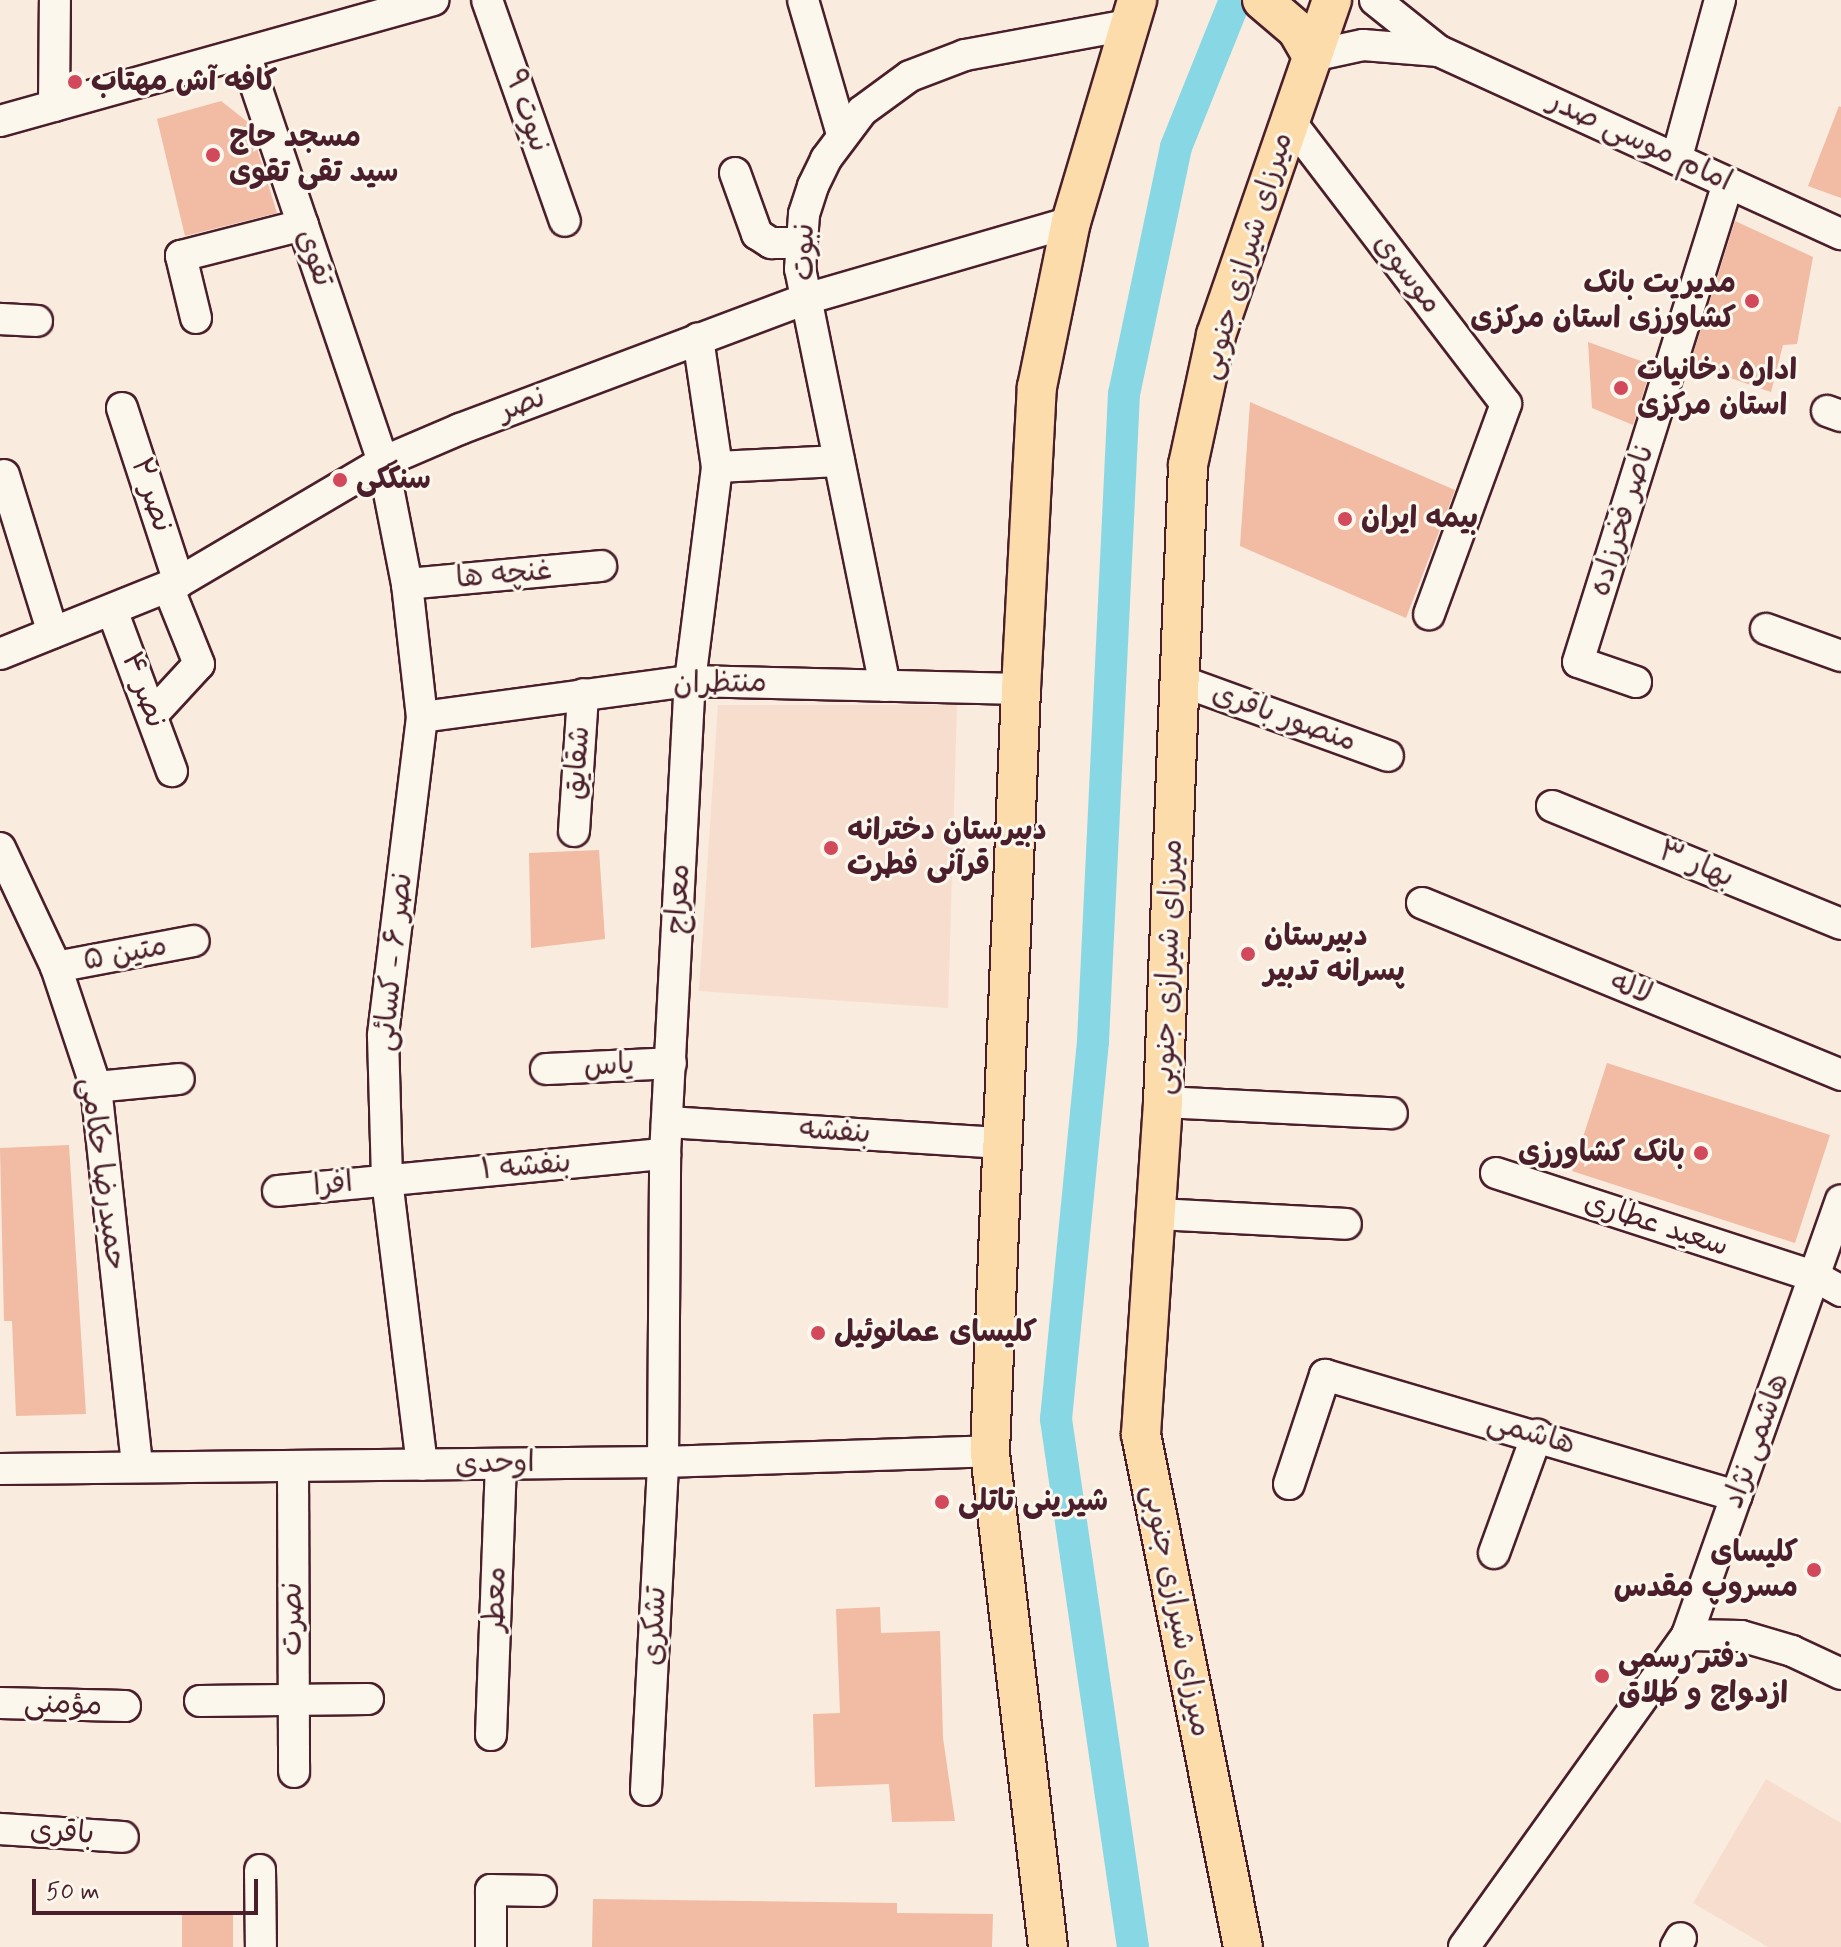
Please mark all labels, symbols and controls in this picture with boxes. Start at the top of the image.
place label: کافه آش مهتاب [91,64,277,100]
street label: نبوت ۹ [495,65,557,157]
marker: کافه آش مهتاب [66,73,84,91]
street label: امام موسی صدر [1542,84,1738,200]
place label: مسجد حاج سید تقی تقوی [229,120,398,190]
street label: میرزای شیرازی جنوبی [1192,128,1302,384]
marker: مسجد حاج سید تقی تقوی [204,146,222,164]
street label: نبوت [787,223,823,281]
street label: تقوی [288,225,340,291]
street label: موسوی [1365,227,1449,321]
place label: مدیریت بانک کشاورزی استان مرکزی [1470,266,1736,336]
marker: مدیریت بانک کشاورزی استان مرکزی [1743,292,1761,310]
place label: اداره دخانیات استان مرکزی [1637,353,1797,424]
marker: اداره دخانیات استان مرکزی [1612,379,1630,397]
street label: نصر [493,380,551,430]
street label: ناصر فخرزاده [1583,439,1663,601]
street label: نصر ۲ [122,453,180,537]
place label: سنگکی [356,462,431,498]
marker: سنگکی [331,471,349,489]
place label: بیمه ایران [1361,501,1478,537]
marker: بیمه ایران [1336,510,1354,528]
street label: غنچه ها [454,553,554,597]
street label: نصر ۴ [113,647,173,733]
street label: منتظران [673,665,767,703]
street label: منصور باقری [1207,675,1361,761]
street label: شقایق [557,725,599,801]
place label: دبیرستان دخترانه قرآنی فطرت [847,813,1047,884]
street label: بهار ۳ [1653,834,1739,896]
street label: میرزای شیرازی جنوبی [1147,838,1191,1096]
marker: دبیرستان دخترانه قرآنی فطرت [822,839,840,857]
street label: معراج [659,863,699,935]
street label: نصر ۶ - کسائی [367,871,421,1053]
place label: دبیرستان پسرانه تدبیر [1264,919,1405,990]
street label: متین ۵ [80,928,170,980]
marker: دبیرستان پسرانه تدبیر [1239,945,1257,963]
street label: لاله [1605,964,1657,1014]
street label: یاس [583,1047,635,1085]
street label: حمیدرضا حکامی [71,1075,133,1273]
street label: بنفشه [798,1112,872,1152]
place label: بانک کشاورزی [1518,1135,1685,1171]
marker: بانک کشاورزی [1692,1144,1710,1162]
street label: بنفشه ۱ [479,1145,573,1189]
street label: افرا [311,1165,355,1205]
street label: سعید عطاری [1579,1185,1733,1265]
place label: کلیسای عمانوئیل [834,1315,1037,1351]
marker: کلیسای عمانوئیل [809,1324,827,1342]
street label: هاشمی نژاد [1716,1368,1798,1514]
street label: هاشمی [1483,1404,1579,1464]
street label: اوحدی [455,1445,535,1483]
street label: میرزای شیرازی جنوبی [1134,1482,1218,1740]
place label: شیرینی تاتلی [958,1484,1108,1520]
marker: شیرینی تاتلی [933,1493,951,1511]
place label: کلیسای مسروپ مقدس [1614,1535,1798,1606]
marker: کلیسای مسروپ مقدس [1805,1561,1823,1579]
street label: معطر [477,1566,515,1632]
street label: نصرت [275,1582,311,1656]
street label: تشکری [635,1585,675,1667]
place label: دفتر رسمی ازدواج و طلاق [1618,1641,1788,1712]
marker: دفتر رسمی ازدواج و طلاق [1593,1667,1611,1685]
street label: مؤمنی [23,1686,103,1724]
street label: باقری [29,1813,95,1853]
scale bar [36,1863,262,1913]
text: 50 m [46,1877,100,1908]

